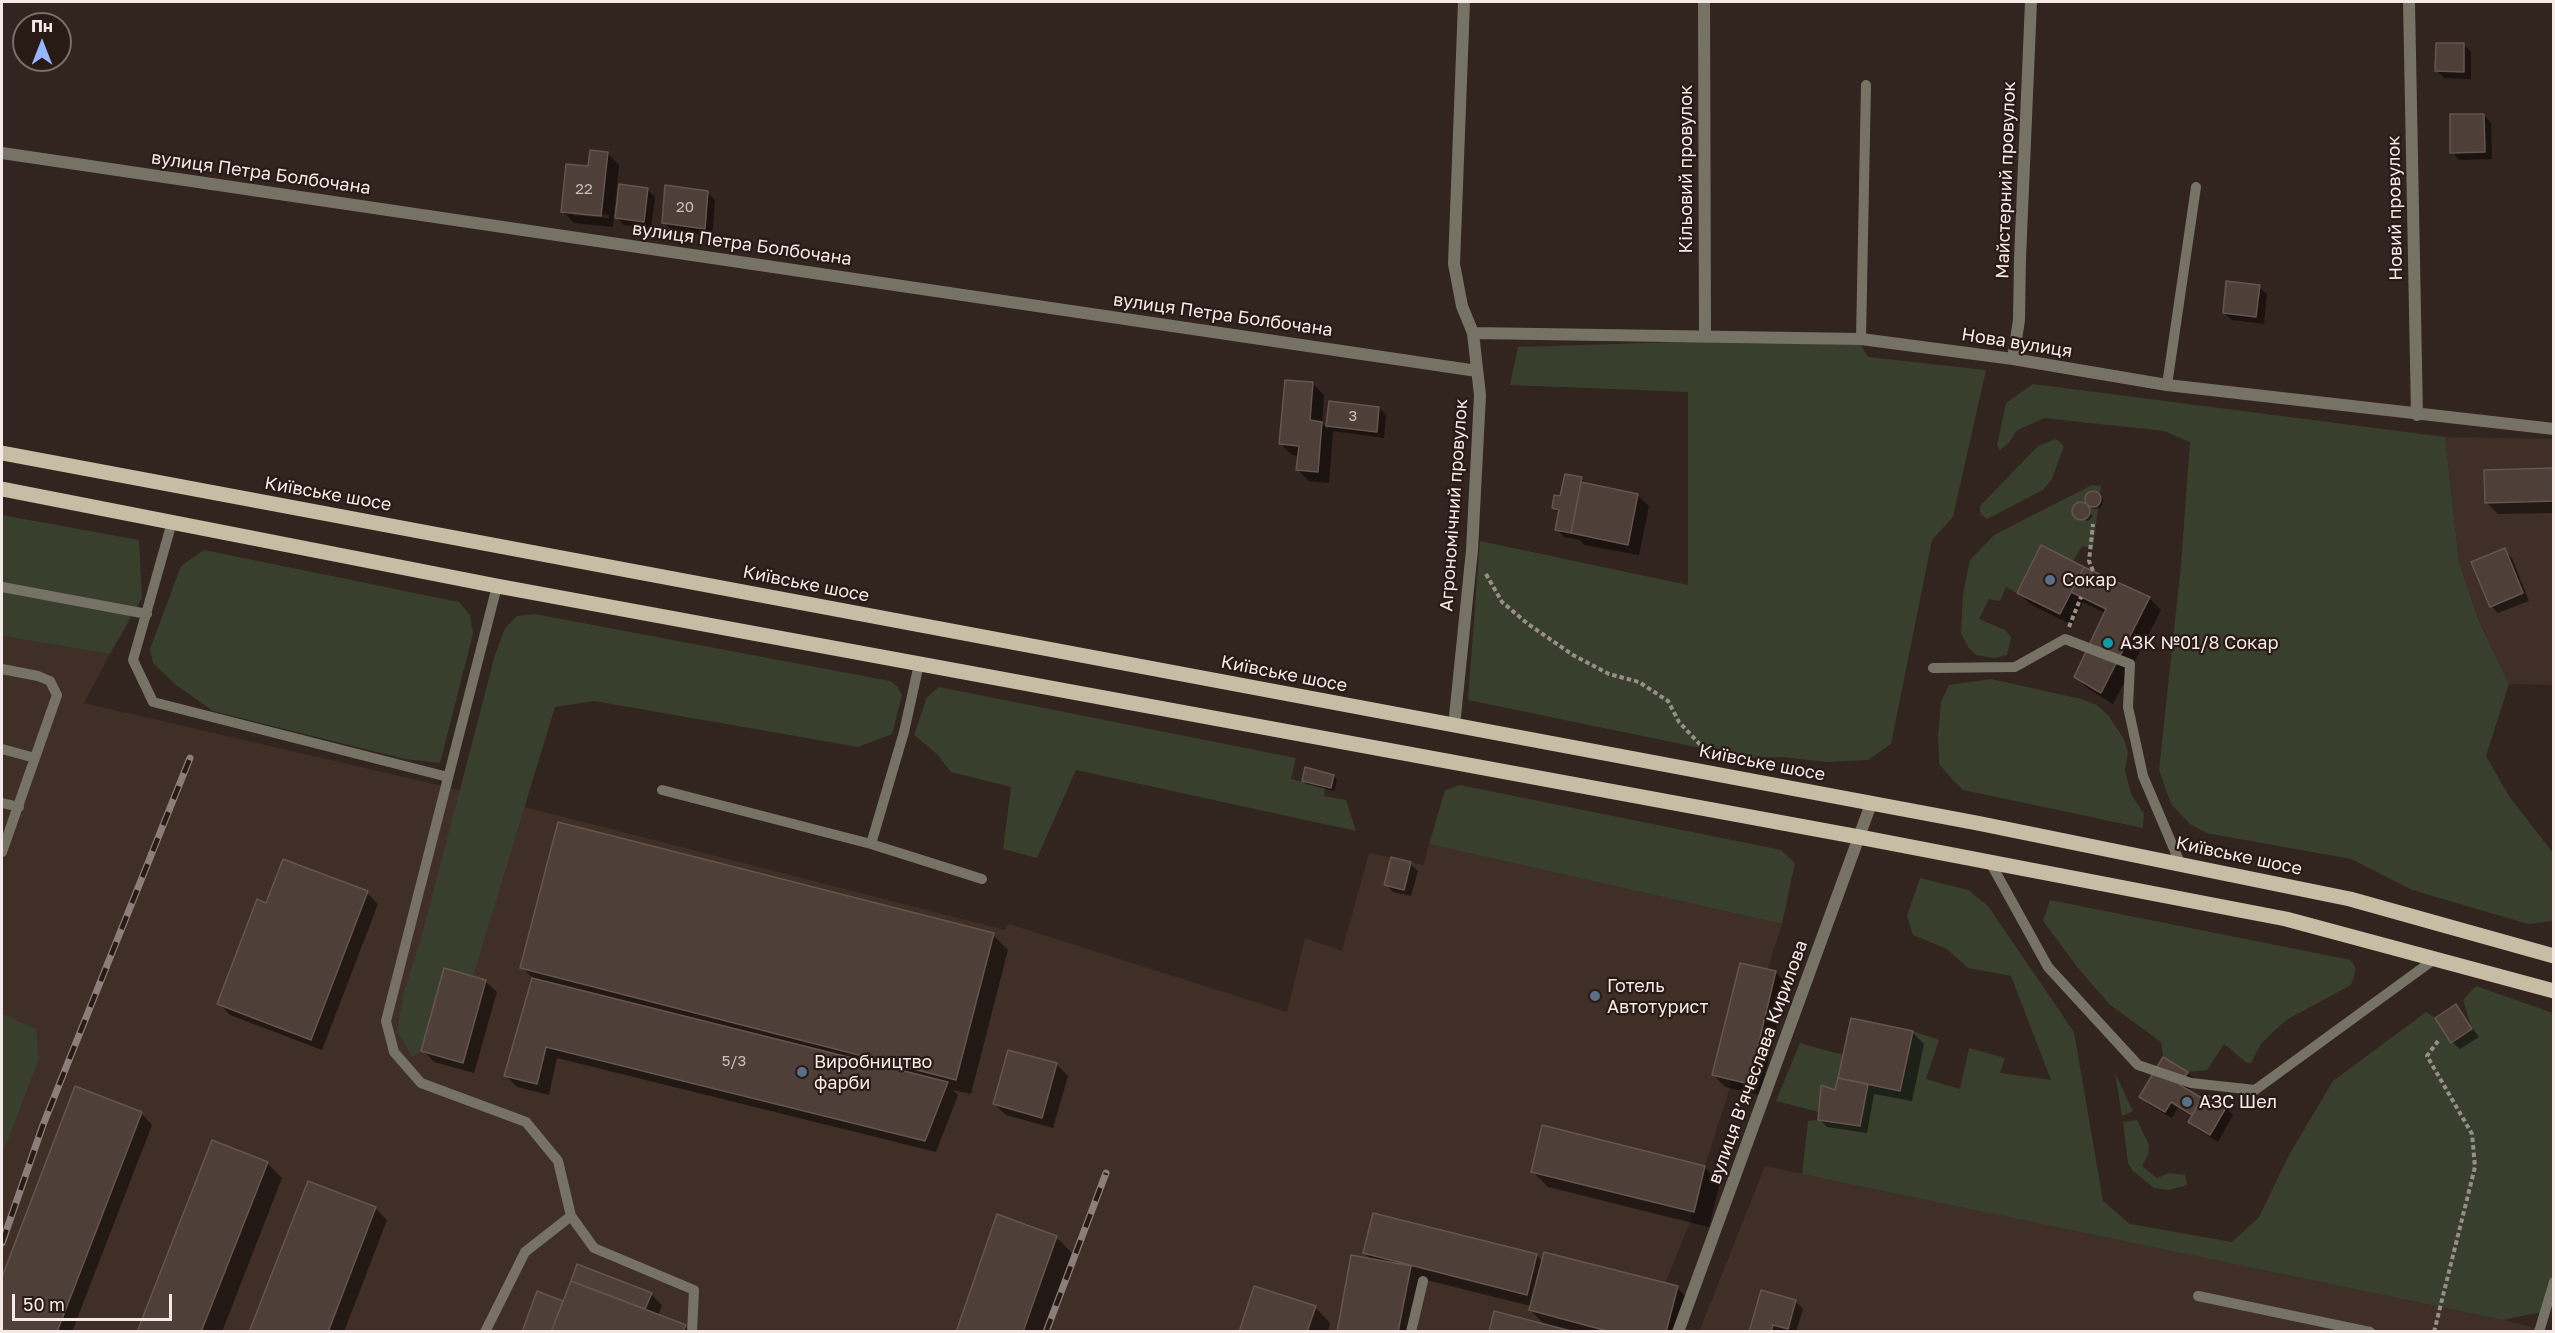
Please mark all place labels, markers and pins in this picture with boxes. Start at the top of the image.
place label: Сокар [2062,569,2116,591]
marker: Сокар [2043,573,2057,587]
place label: АЗК №01/8 Сокар [2120,632,2278,654]
marker: АЗК №01/8 Сокар [2101,636,2115,650]
place label: Готель Автотурист [1607,975,1708,1018]
marker: Готель Автотурист [1588,989,1602,1003]
place label: Виробництво фарби [814,1051,932,1094]
marker: Виробництво фарби [795,1065,809,1079]
place label: АЗС Шел [2199,1091,2277,1113]
marker: АЗС Шел [2180,1095,2194,1109]

